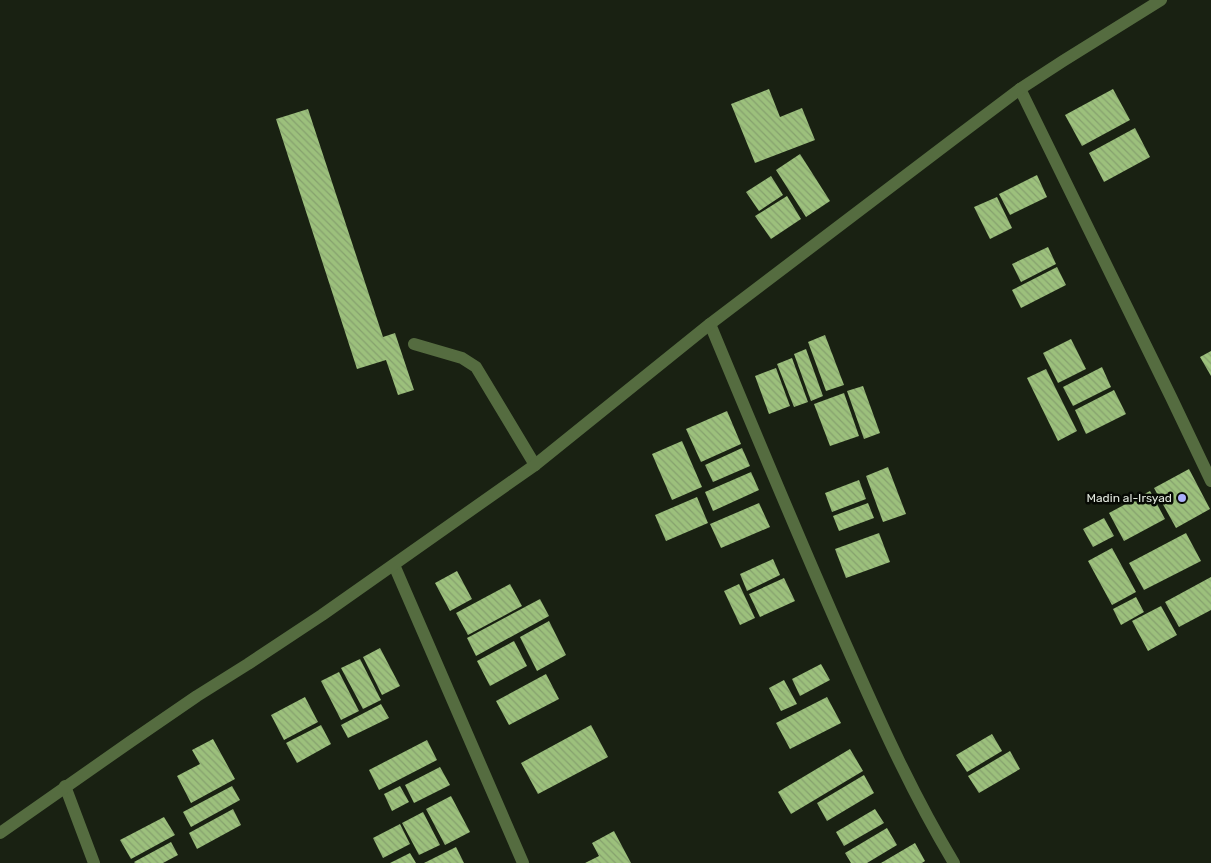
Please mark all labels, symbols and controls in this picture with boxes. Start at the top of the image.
place label: Madin al-Irsyad [1086,491,1172,505]
marker: Madin al-Irsyad [1176,492,1188,504]

